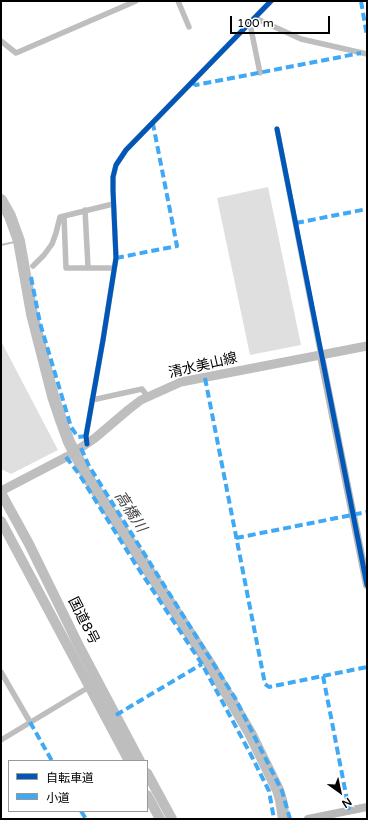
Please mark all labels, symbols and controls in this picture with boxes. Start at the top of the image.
scale bar [232,8,332,34]
text: 100 m [237,16,274,30]
street label: 清水美山線 [167,350,239,382]
water label: 高橋川 [110,488,150,536]
street label: 国道8号 [64,595,102,647]
legend [8,760,148,812]
text: 自転車道 [46,771,94,785]
north arrow [320,772,360,812]
text: 小道 [46,791,70,805]
text: N [340,795,354,810]

